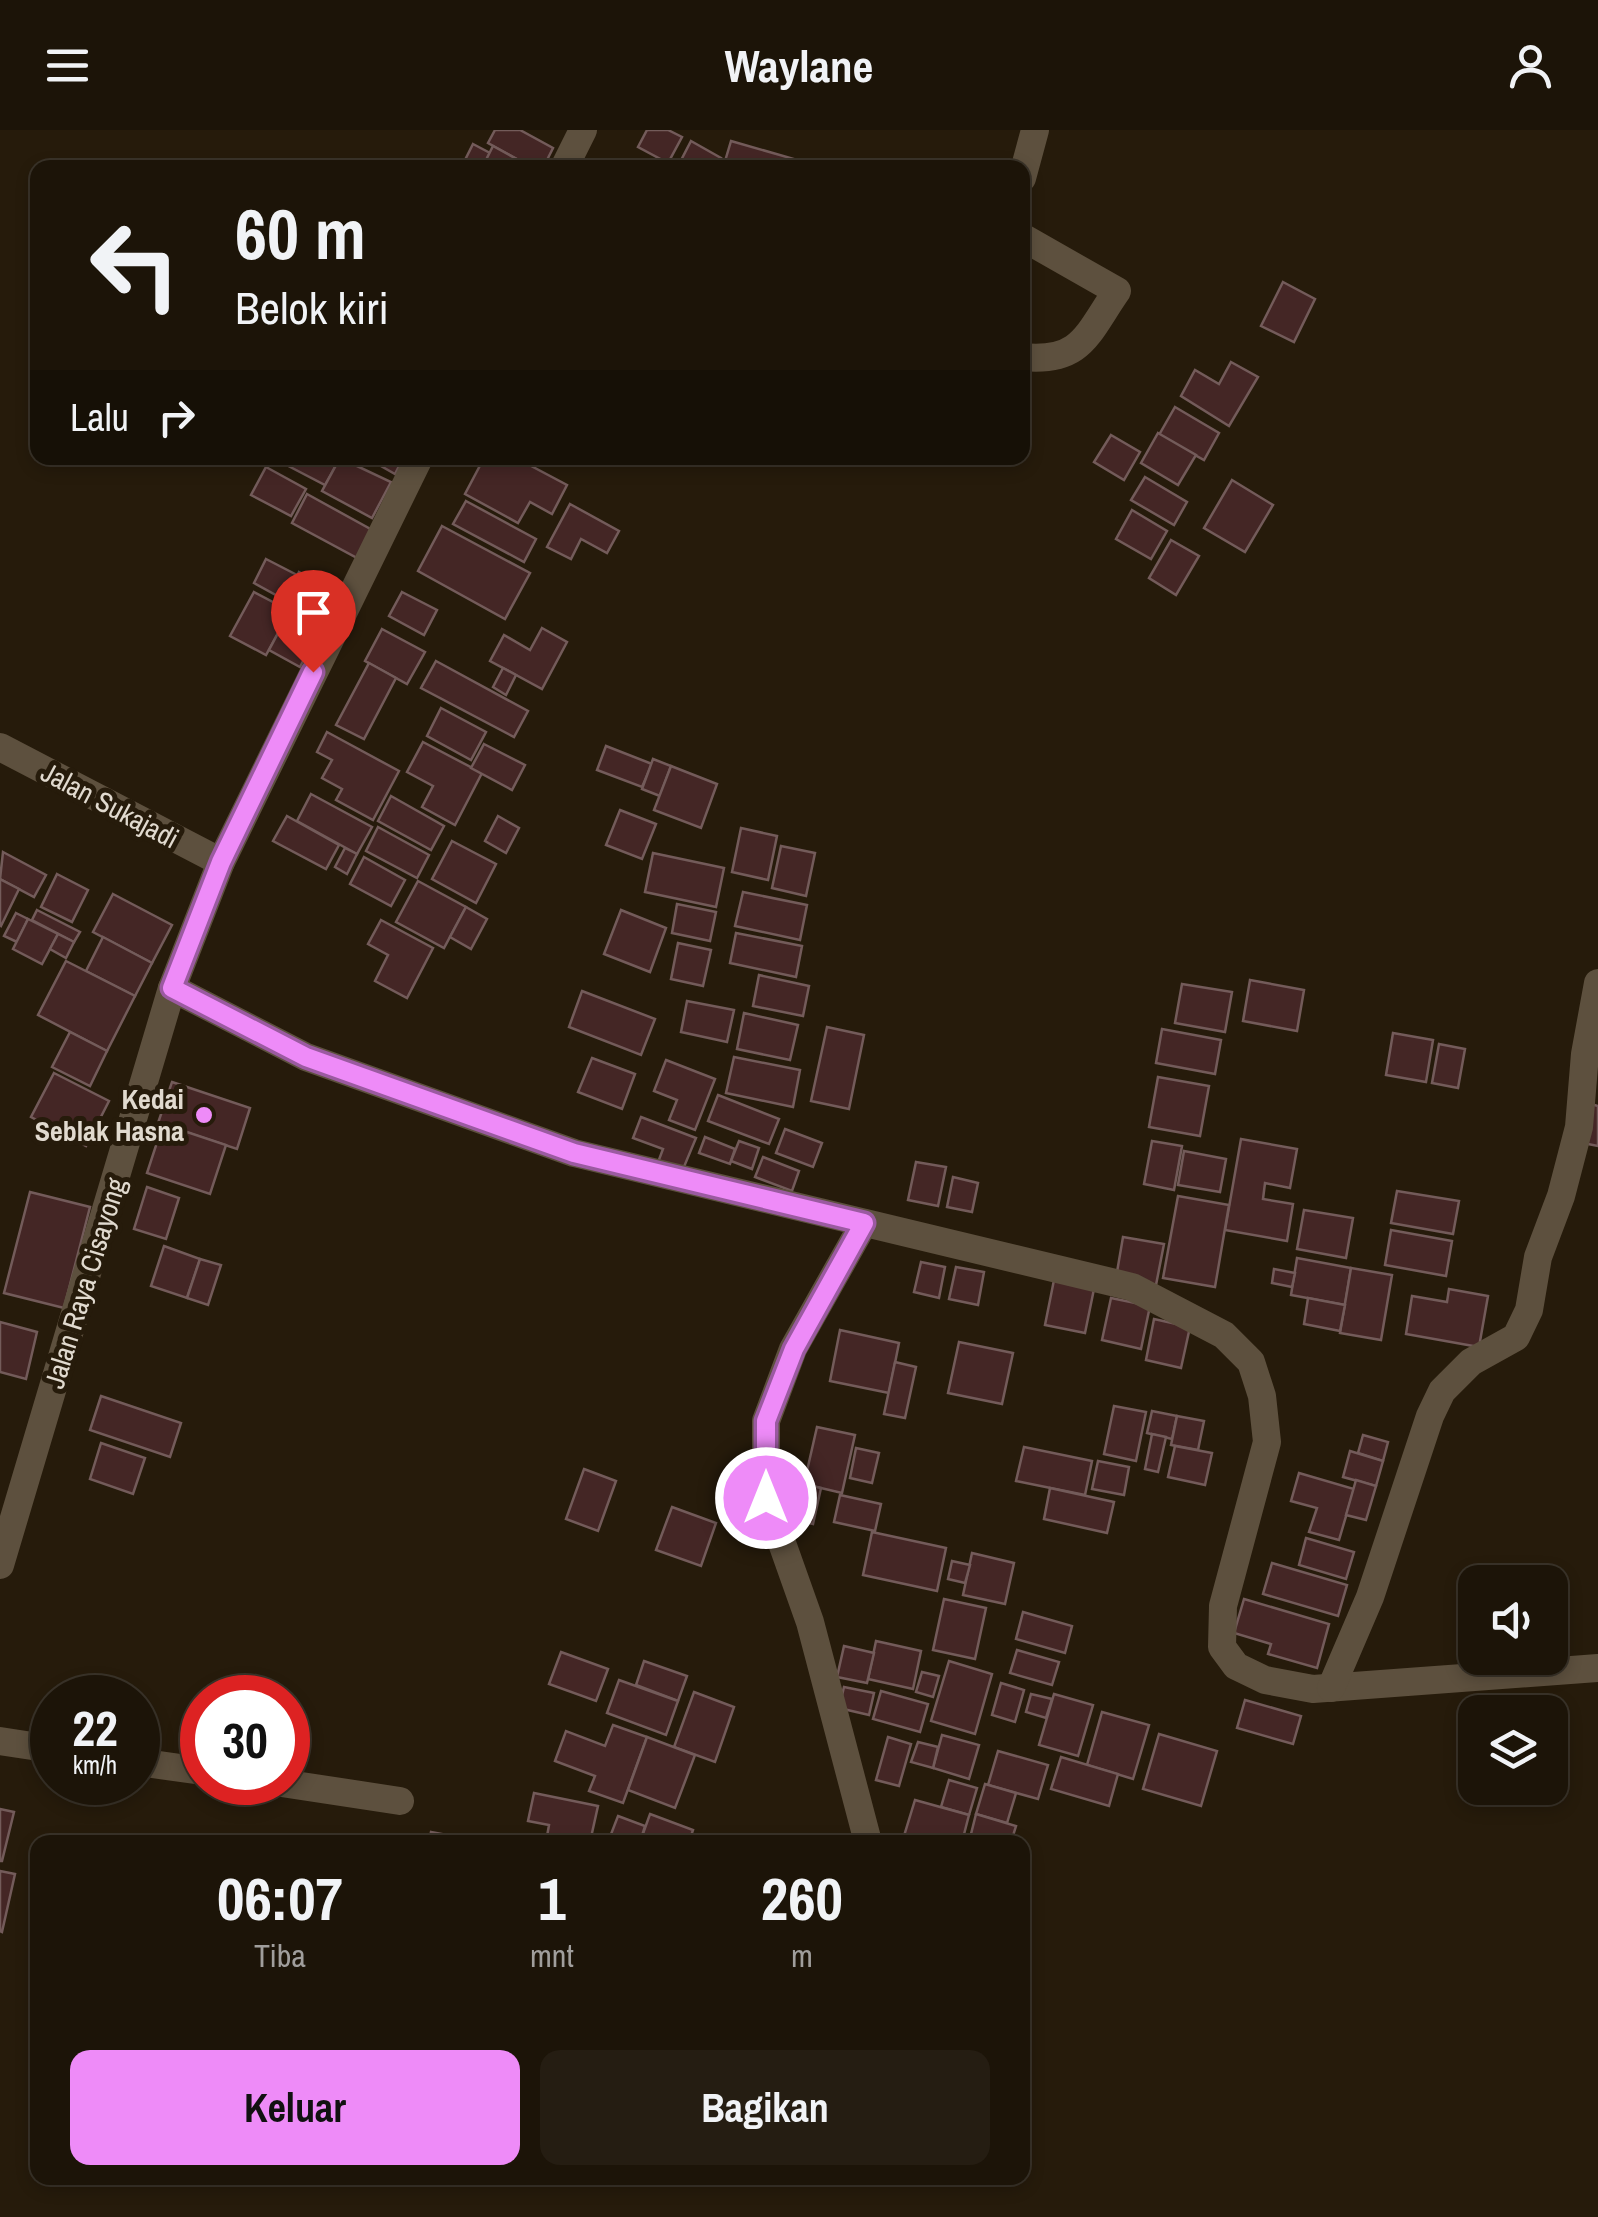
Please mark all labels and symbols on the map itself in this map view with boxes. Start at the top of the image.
pin [271,570,356,673]
street label: Jalan Sukajadi [35,753,185,857]
place label: Kedai Seblak Hasna [35,1080,184,1150]
marker: Kedai Seblak Hasna [193,1104,215,1126]
street label: Jalan Raya Cisayong [35,1173,135,1393]
position arrow [714,1446,818,1550]
speed limit sign: 30 [180,1675,310,1805]

